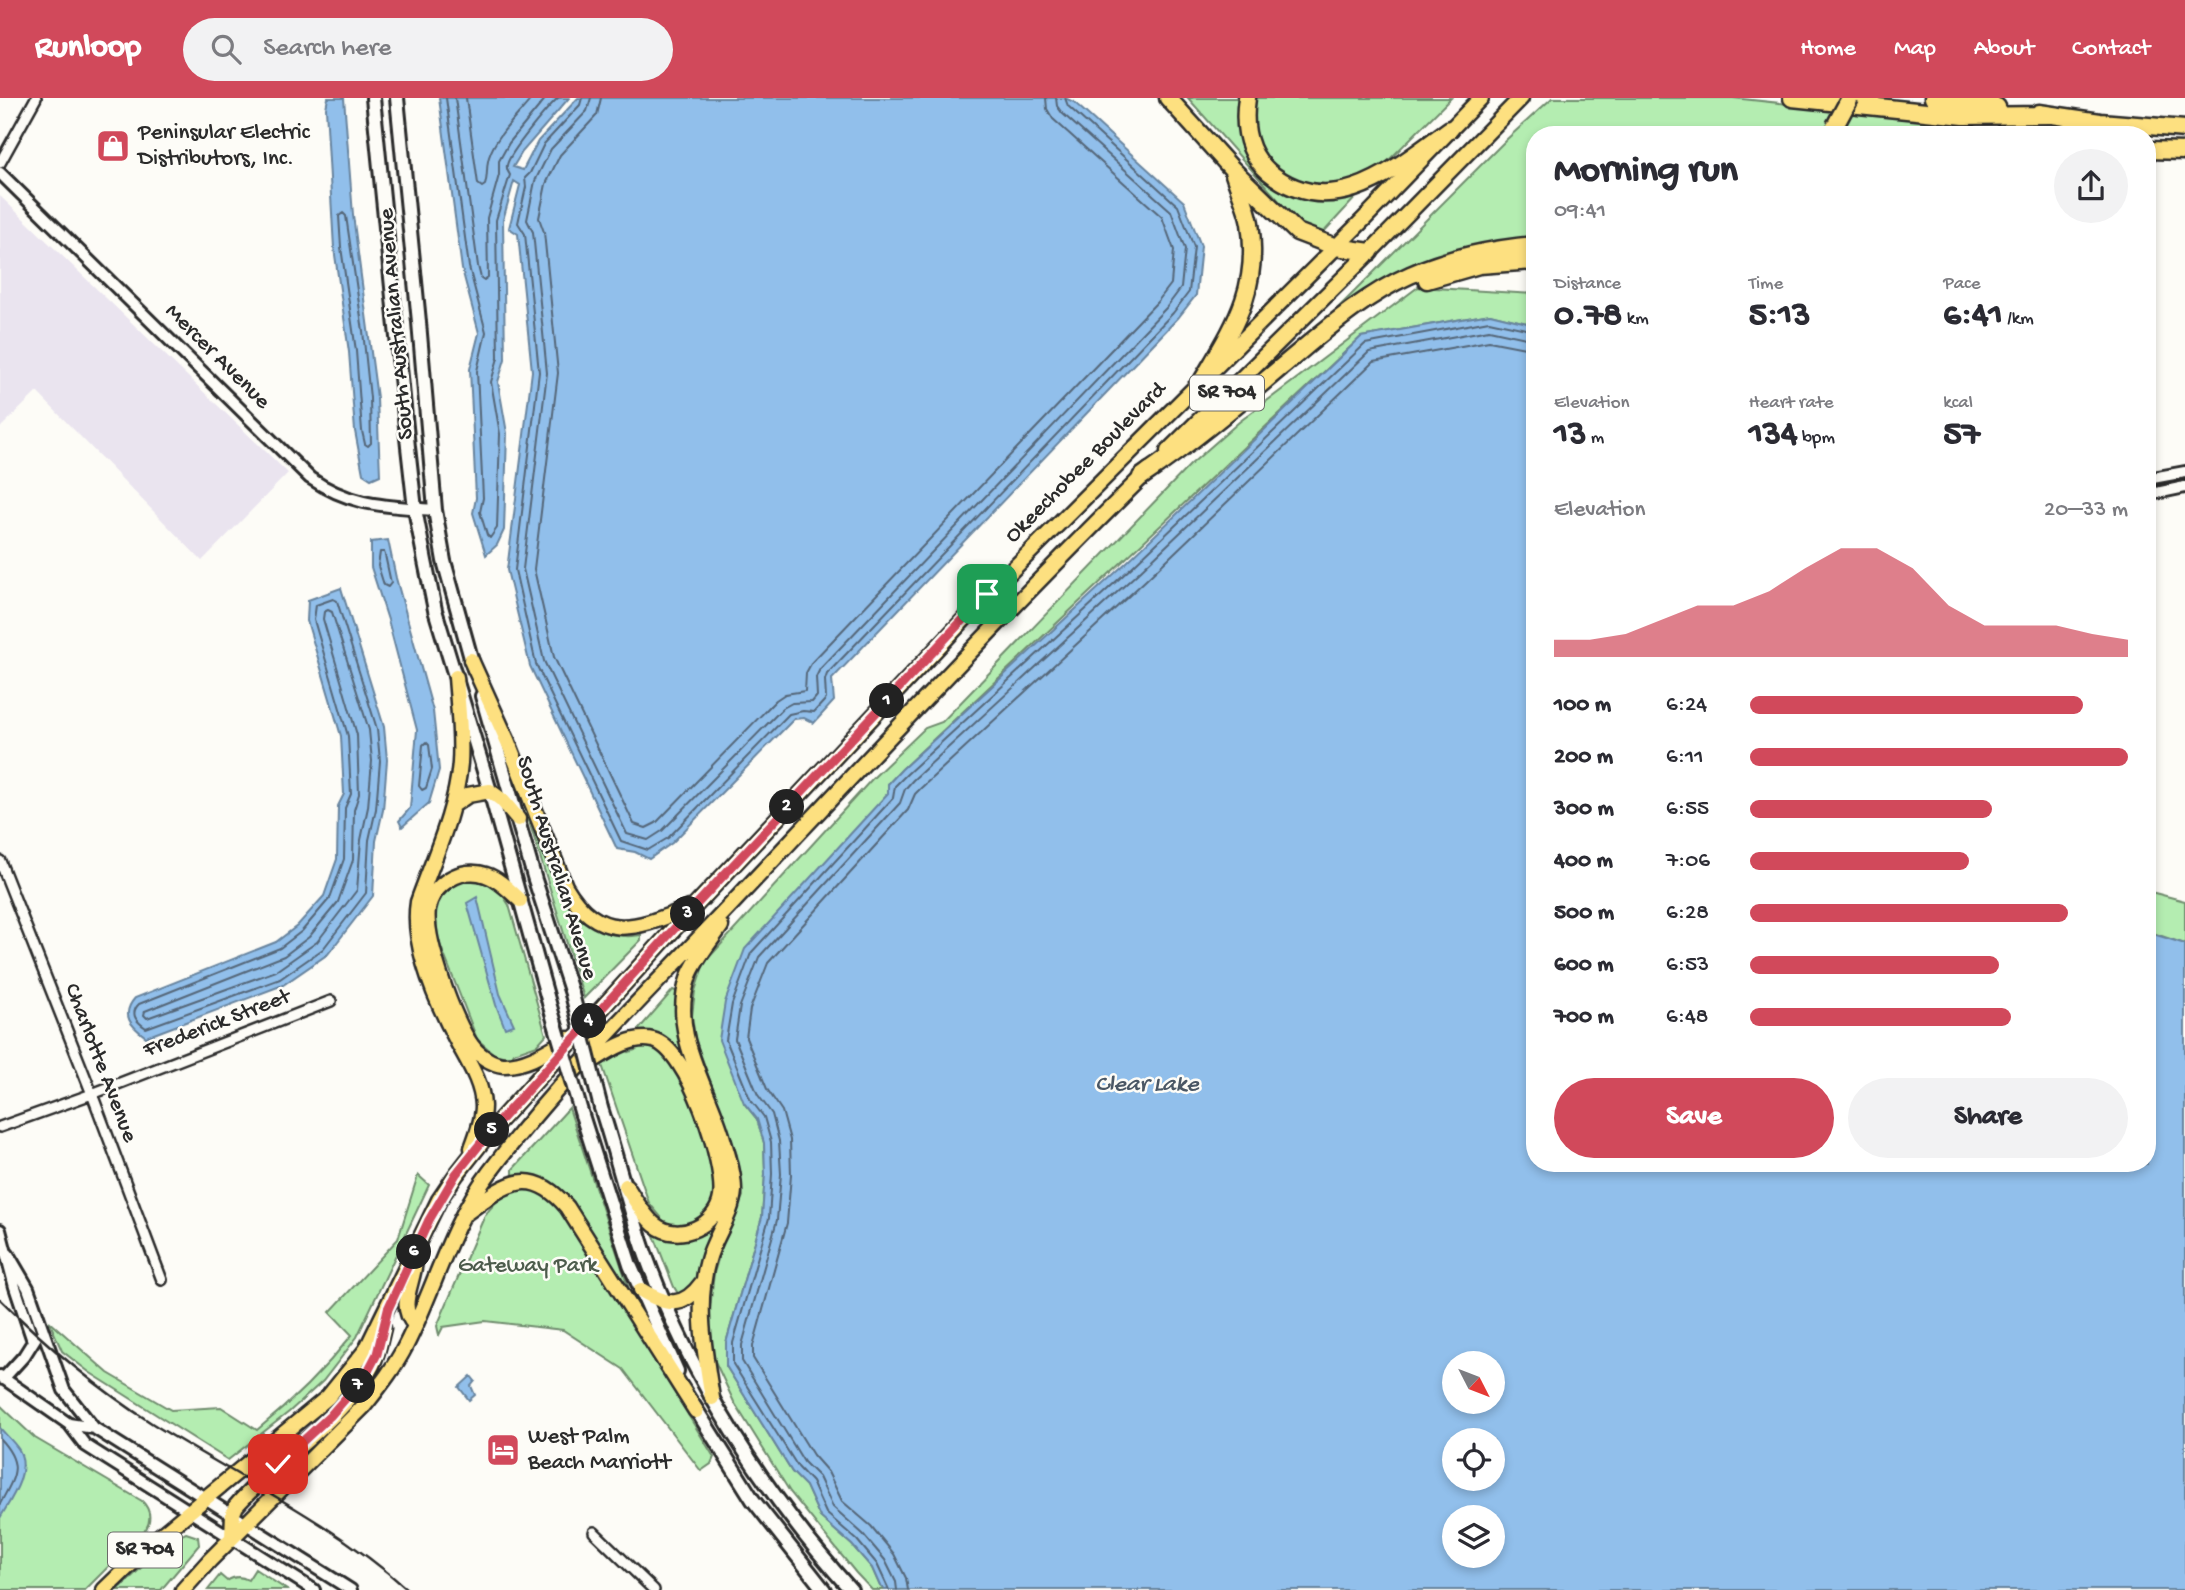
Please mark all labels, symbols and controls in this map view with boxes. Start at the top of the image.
search box [183,18,673,81]
text: Runloop [35,30,141,68]
icon: search [207,30,245,68]
text: Search here [263,34,391,65]
text: Home [1800,35,1856,64]
text: Map [1894,35,1936,64]
text: About [1974,35,2034,64]
text: Contact [2072,35,2150,64]
place label: Peninsular Electric Distributors, Inc. [136,120,311,173]
shop icon: Peninsular Electric Distributors, Inc. [94,127,132,165]
button: share [2054,149,2128,223]
text: Morning run [1554,150,1738,194]
text: 09:41 [1554,198,1606,225]
street label: South Australian Avenue [373,206,421,441]
text: Distance [1554,273,1621,296]
text: Time [1749,273,1783,296]
text: Pace [1943,273,1981,296]
text: 0.78 [1554,296,1622,337]
text: 5:13 [1749,296,1810,337]
text: 6:41 [1943,296,2003,337]
street label: Mercer Avenue [159,299,276,416]
text: km [1622,308,1649,331]
text: /km [2003,308,2034,331]
street label: Okeechobee Boulevard [1000,376,1173,549]
road number: SR 704 [1190,376,1264,410]
text: Elevation [1554,392,1630,415]
text: Heart rate [1749,392,1834,415]
text: kcal [1943,392,1973,415]
text: 13 [1554,415,1586,456]
text: 134 [1749,415,1798,456]
text: 57 [1943,415,1980,456]
text: m [1586,427,1604,450]
text: bpm [1798,427,1835,450]
text: Elevation [1554,497,1645,524]
text: 20–33 m [2044,497,2128,524]
pin [957,564,1017,624]
icon: arrive [968,575,1006,613]
pin: 1 [870,684,904,718]
text: 1 [883,689,890,712]
text: 100 m [1554,692,1611,719]
text: 6:24 [1666,692,1707,719]
text: 200 m [1554,744,1613,771]
text: 6:11 [1666,744,1703,771]
street label: South Australian Avenue [509,753,603,984]
pin: 2 [770,790,804,824]
text: 2 [782,795,791,818]
text: 300 m [1554,796,1614,823]
text: 6:55 [1666,796,1709,823]
text: 400 m [1554,848,1613,875]
text: 7:06 [1666,848,1710,875]
pin: 3 [670,896,706,932]
text: 500 m [1554,900,1614,927]
text: 6:28 [1666,900,1709,927]
text: 3 [683,902,692,925]
text: 600 m [1554,952,1614,979]
text: 6:53 [1666,952,1709,979]
street label: Charlotte Avenue [57,980,143,1147]
street label: Frederick Street [139,983,296,1065]
pin: 4 [572,1004,606,1038]
text: 700 m [1554,1004,1614,1031]
text: 6:48 [1666,1004,1708,1031]
text: 4 [584,1009,593,1032]
water label: Clear Lake [1095,1071,1200,1100]
button: Save [1554,1078,1834,1158]
button: Share [1848,1078,2128,1158]
pin: 5 [475,1112,510,1148]
text: 5 [487,1118,497,1141]
pin: 6 [396,1234,432,1270]
text: 6 [409,1240,418,1263]
park label: Gateway Park [458,1253,601,1280]
north arrow [1442,1351,1505,1414]
map controls [1442,1351,1505,1568]
pin: 7 [340,1368,376,1404]
text: 7 [353,1374,362,1397]
place label: West Palm Beach Marriott [527,1424,672,1477]
button: locate [1442,1428,1505,1491]
hotel icon: West Palm Beach Marriott [484,1431,522,1469]
pin [248,1434,308,1494]
icon: check [259,1445,297,1483]
button: layers [1442,1505,1505,1568]
road number: SR 704 [108,1532,182,1568]

